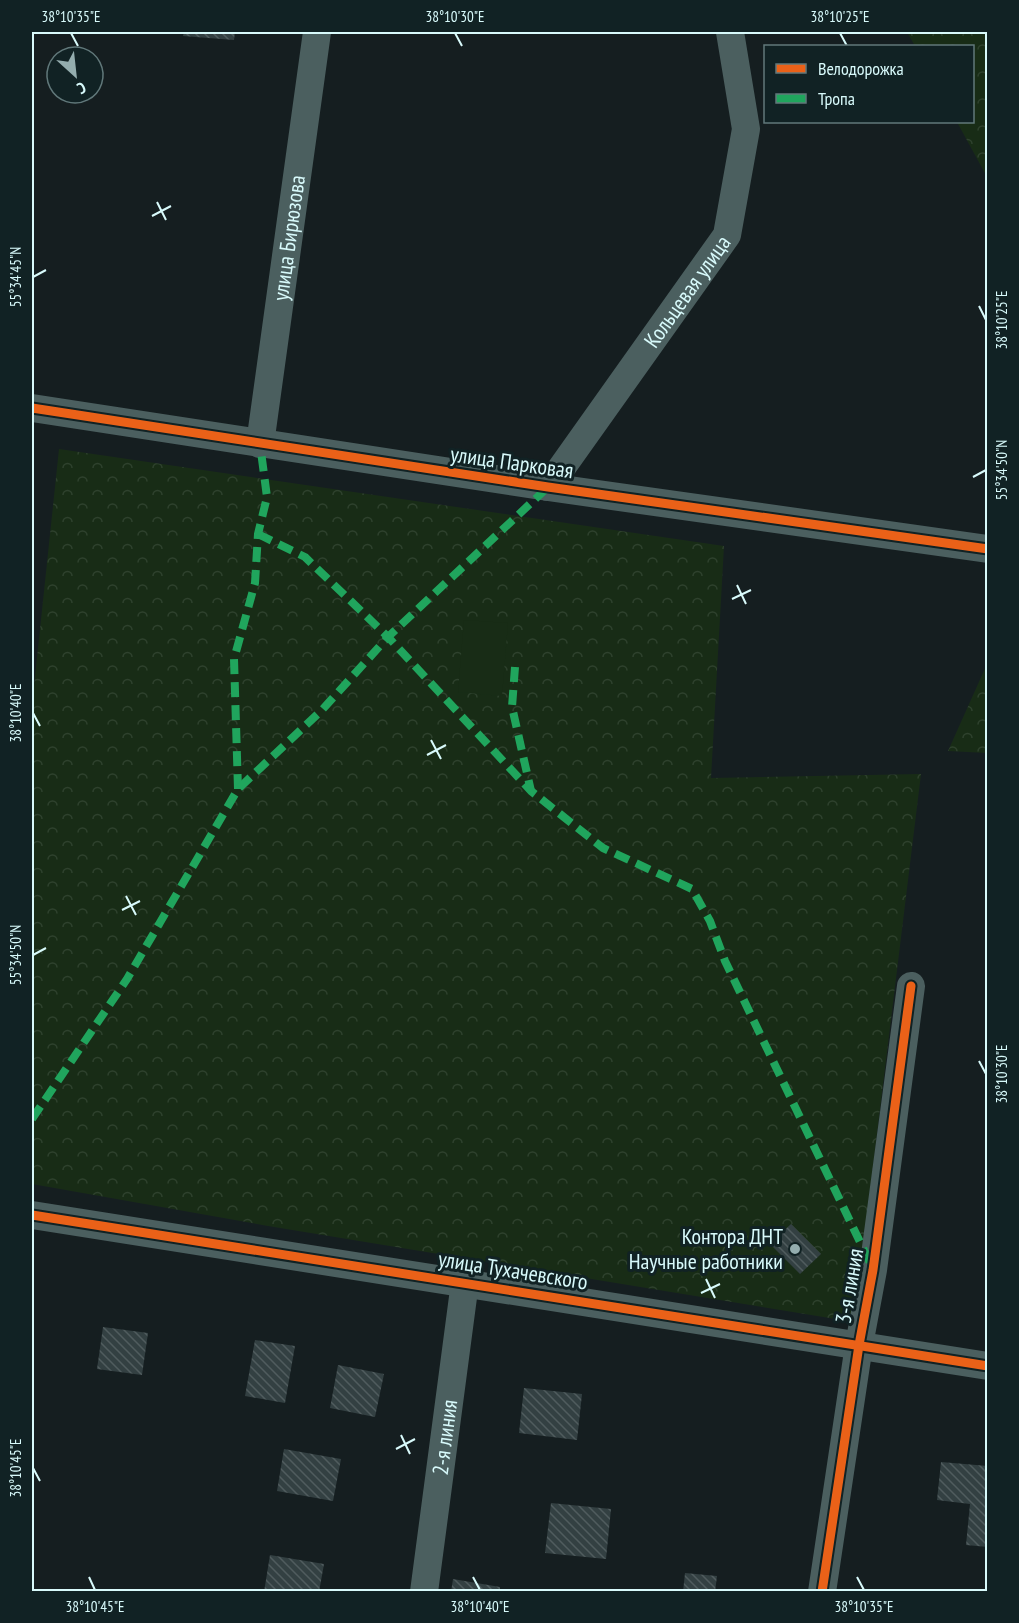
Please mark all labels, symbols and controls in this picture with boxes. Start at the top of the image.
text: 38°10'35"E [41,7,101,26]
text: 38°10'30"E [425,7,485,26]
text: 38°10'25"E [810,7,870,26]
north arrow [45,45,105,105]
legend [764,45,974,123]
text: Велодорожка [818,57,904,80]
text: С [73,78,90,99]
text: Тропа [818,87,855,110]
street label: улица Бирюзова [266,173,311,303]
street label: Кольцевая улица [638,230,736,353]
text: 55°34'45"N [6,247,25,307]
text: 38°10'25"E [992,290,1011,350]
street label: улица Парковая [449,440,575,484]
text: 55°34'50"N [992,440,1011,500]
text: 38°10'40"E [6,683,25,743]
text: 55°34'50"N [6,925,25,985]
text: 38°10'30"E [992,1044,1011,1104]
place label: Контора ДНТ Научные работники [629,1222,783,1275]
marker: Контора ДНТ Научные работники [788,1242,802,1256]
street label: улица Тухачевского [436,1244,590,1296]
street label: 3-я линия [829,1246,869,1326]
street label: 2-я линия [426,1398,463,1477]
text: 38°10'45"E [6,1438,25,1498]
text: 38°10'45"E [65,1597,125,1616]
text: 38°10'40"E [450,1597,510,1616]
text: 38°10'35"E [834,1597,894,1616]

